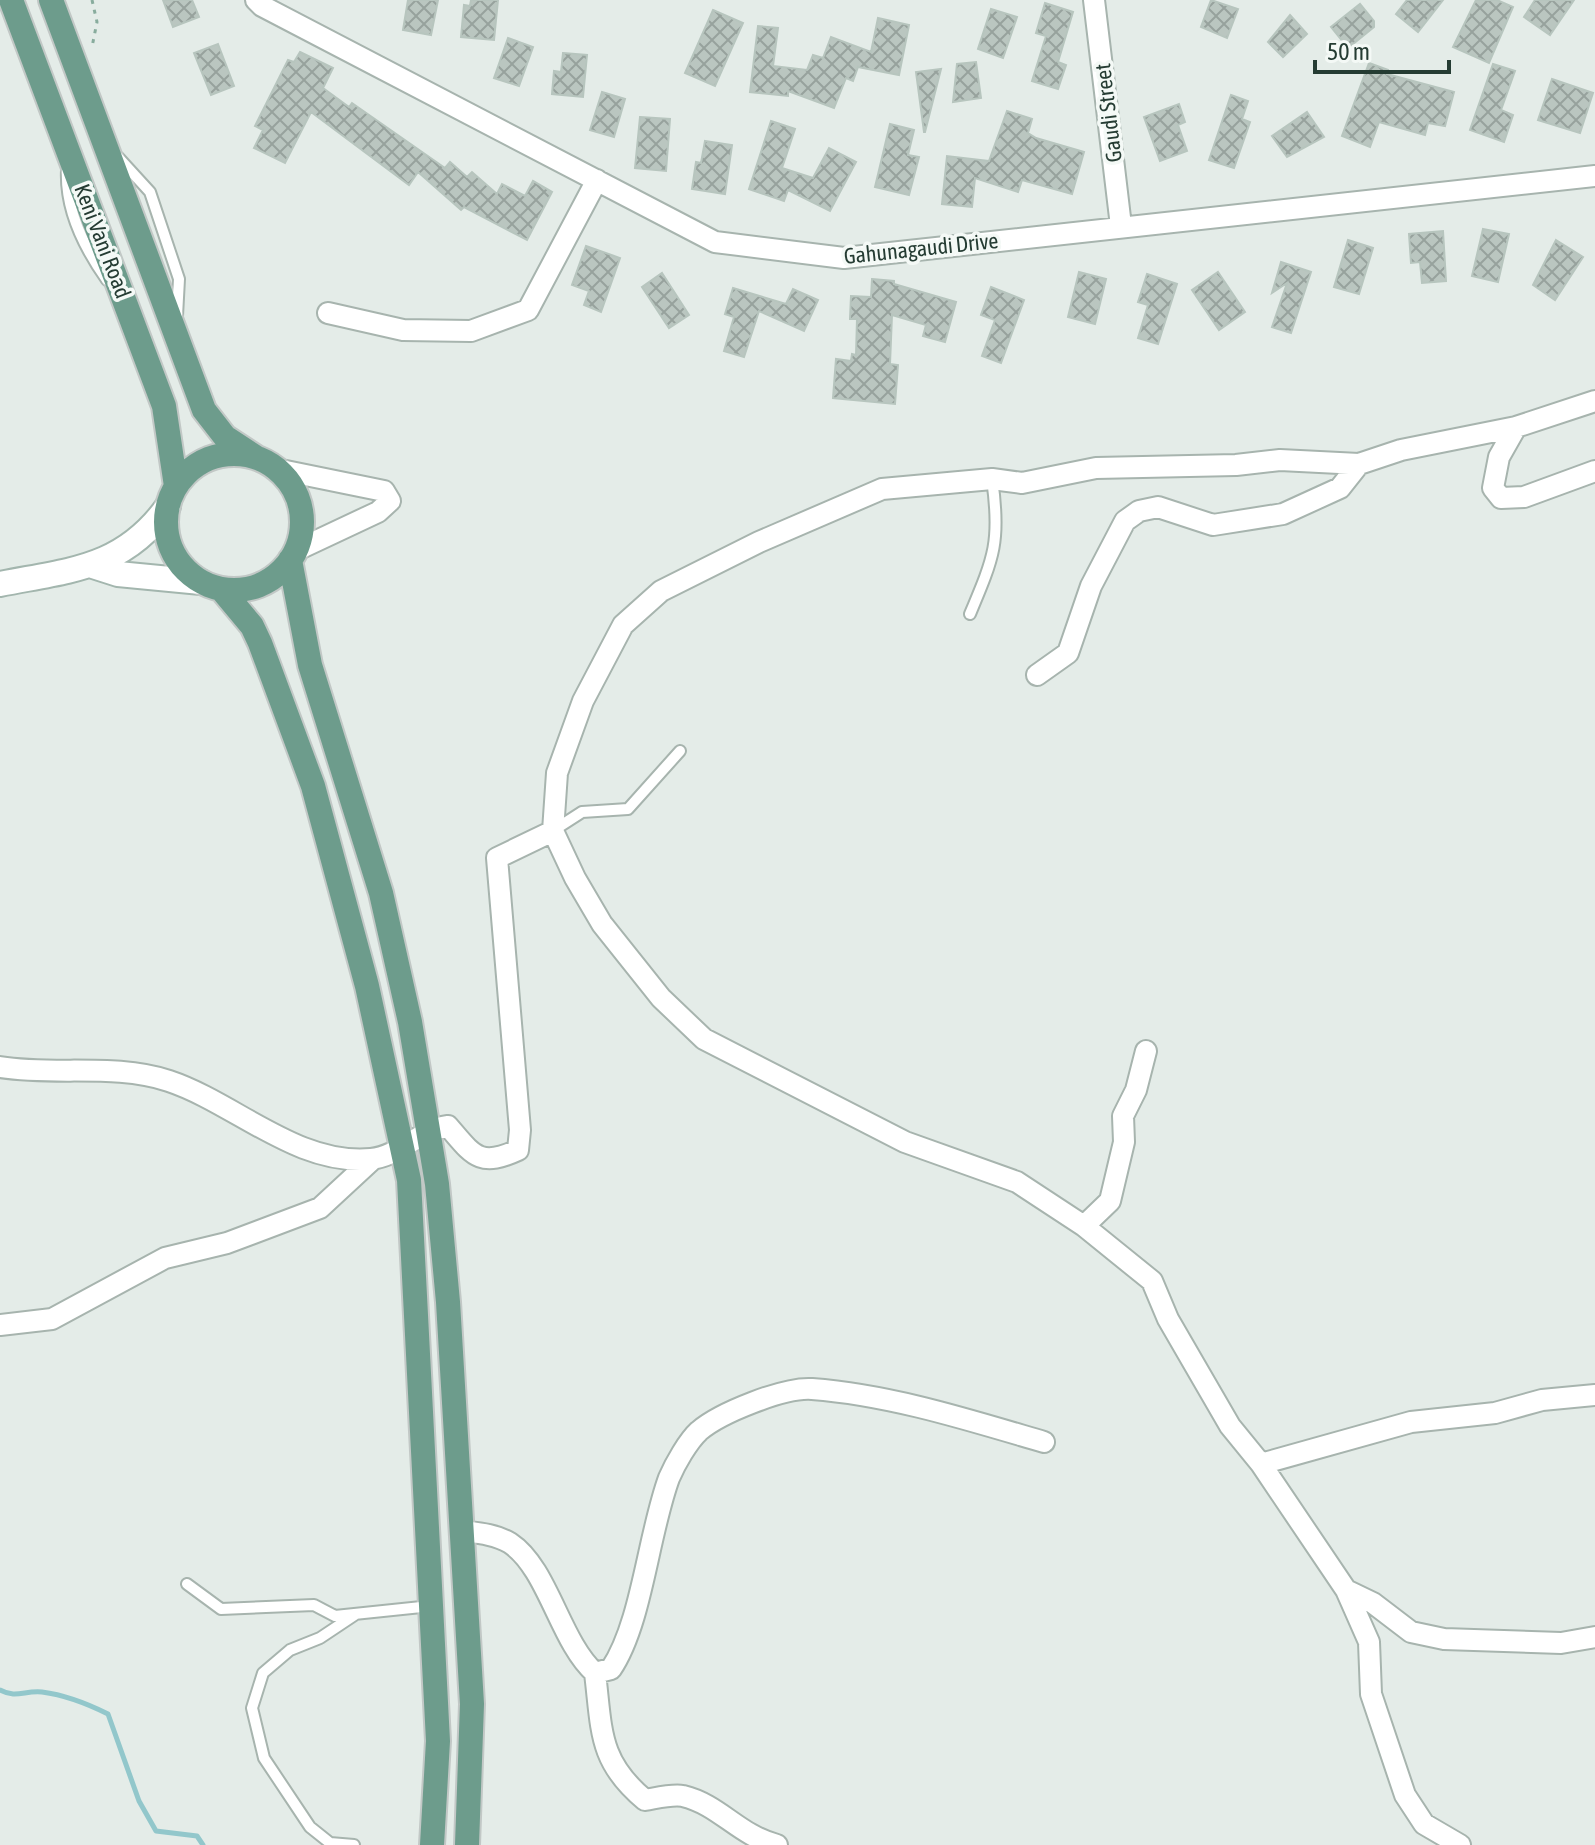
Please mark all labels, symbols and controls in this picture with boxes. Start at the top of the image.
scale bar [1315,24,1449,74]
text: 50 m [1327,38,1370,65]
street label: Gaudi Street [1089,62,1127,164]
street label: Keni Vani Road [69,180,137,302]
street label: Gahunagaudi Drive [842,227,1000,269]

